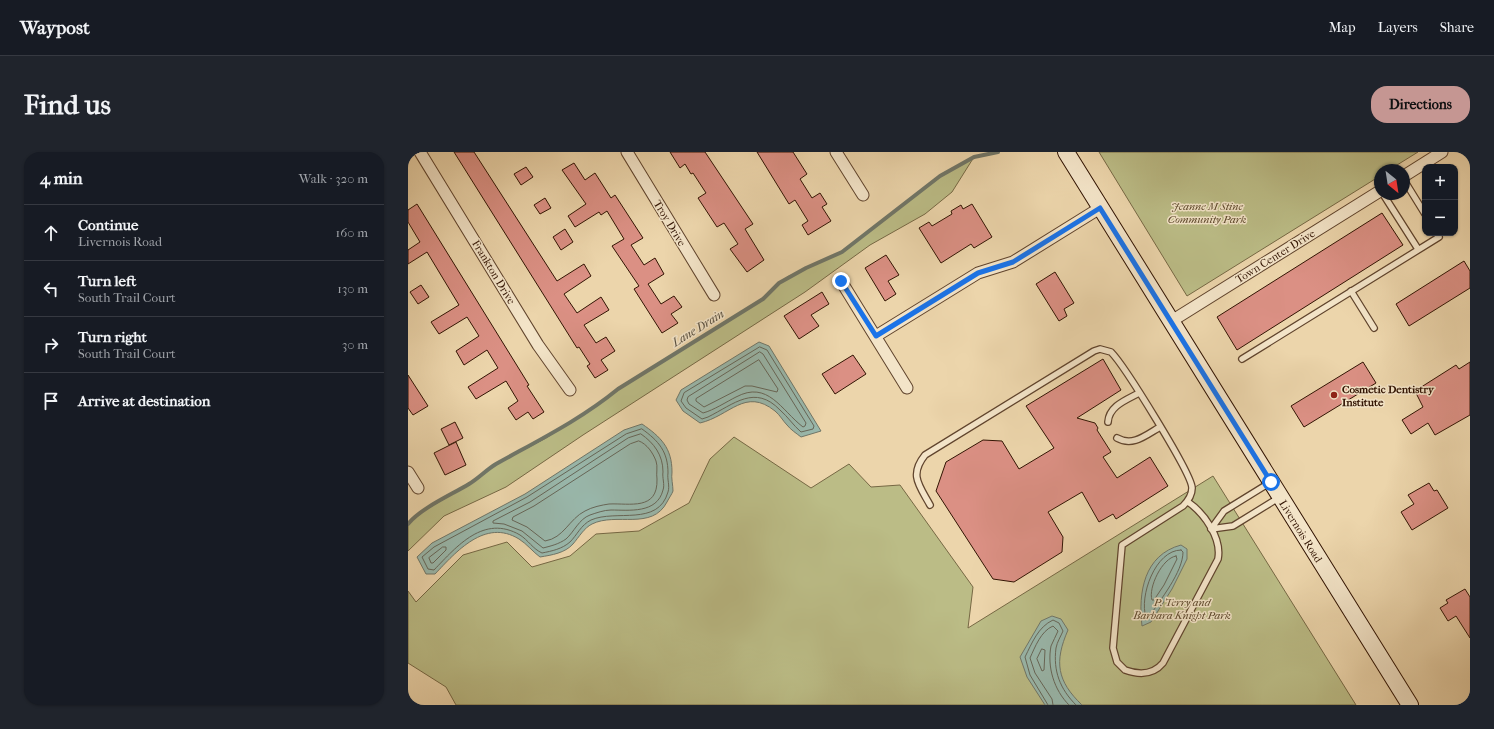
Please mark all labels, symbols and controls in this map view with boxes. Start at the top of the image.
text: Waypost [20,17,90,39]
text: Map [1329,19,1356,36]
text: Layers [1378,19,1418,36]
text: Share [1440,19,1474,36]
button: Directions [1371,86,1470,123]
text: Find us [24,88,111,121]
north arrow [1374,164,1410,200]
map controls [1422,164,1458,236]
button: + [1422,164,1458,200]
text: 4 min [40,168,83,188]
text: Walk · 320 m [299,171,368,186]
street label: Troy Drive [651,198,689,249]
park label: Jeanne M Stine Community Park [1168,200,1247,226]
button: − [1422,200,1458,236]
text: Continue [78,216,138,234]
icon: ahead [40,222,62,244]
text: 160 m [336,225,368,240]
street label: Town Center Drive [1233,226,1318,286]
text: Livernois Road [78,234,162,249]
street label: Frankton Drive [469,238,518,307]
text: Turn left [78,272,136,290]
route end [832,272,850,290]
icon: left [40,278,62,300]
text: 130 m [337,281,368,296]
text: South Trail Court [78,290,176,305]
water label: Lane Drain [669,306,727,350]
text: Turn right [78,328,147,346]
icon: right [40,334,62,356]
text: 30 m [342,337,368,352]
text: South Trail Court [78,346,176,361]
place label: Cosmetic Dentistry Institute [1342,383,1435,409]
icon: arrive [40,390,62,412]
marker: Cosmetic Dentistry Institute [1329,390,1339,400]
text: Arrive at destination [78,392,210,410]
route start [1262,473,1280,491]
street label: Livernois Road [1276,498,1325,566]
park label: P. Terry and Barbara Knight Park [1132,596,1231,622]

